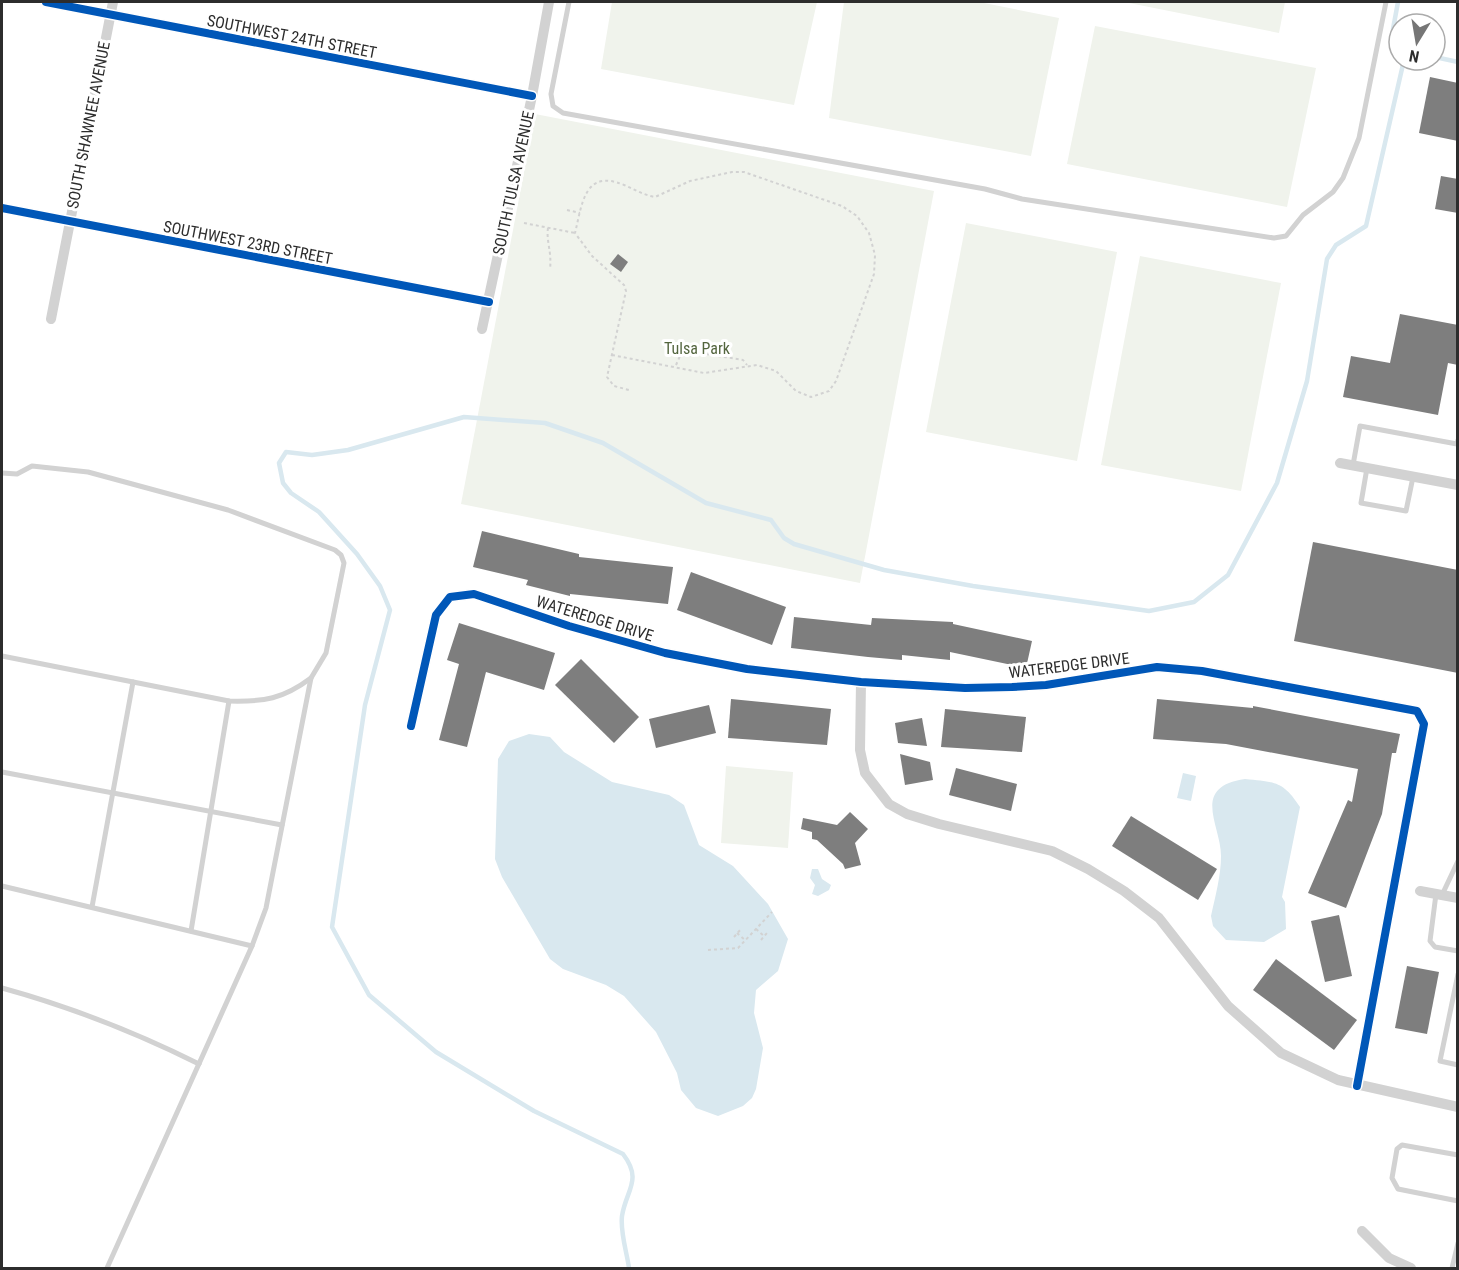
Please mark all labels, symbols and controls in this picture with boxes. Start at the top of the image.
street label: SOUTHWEST 24TH STREET [205,11,378,62]
north arrow [1387,12,1447,72]
street label: SOUTH SHAWNEE AVENUE [63,40,114,210]
text: N [1408,46,1421,66]
street label: SOUTH TULSA AVENUE [489,109,538,257]
street label: SOUTHWEST 23RD STREET [162,217,334,268]
park label: Tulsa Park [664,339,731,358]
street label: WATEREDGE DRIVE [534,592,656,645]
street label: WATEREDGE DRIVE [1008,649,1131,682]

